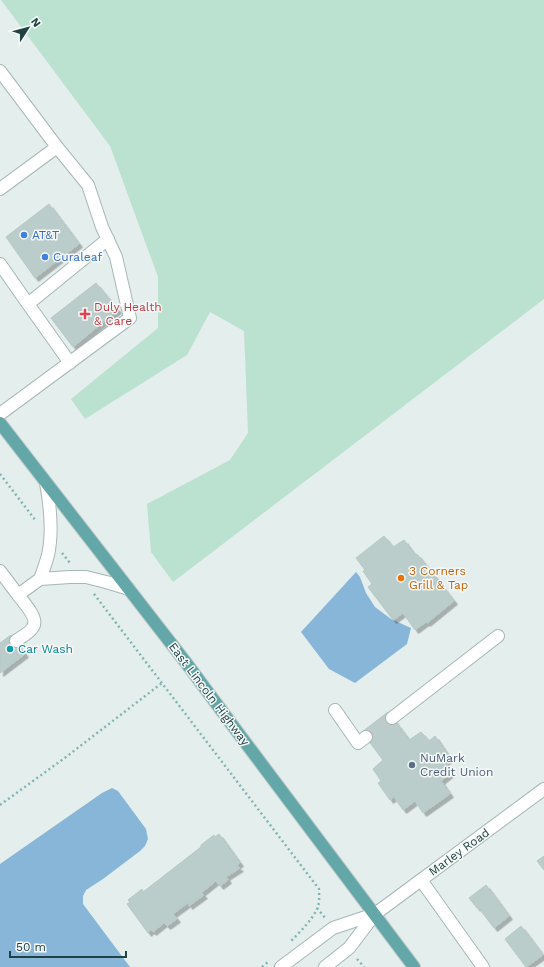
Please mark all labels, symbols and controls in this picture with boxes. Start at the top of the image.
north arrow [8,8,48,48]
text: N [28,15,43,30]
place label: AT&T [32,228,59,242]
marker: AT&T [19,230,29,240]
place label: Curaleaf [53,250,102,264]
marker: Curaleaf [40,252,50,262]
place label: Duly Health & Care [94,300,162,328]
marker: Duly Health & Care [79,308,91,320]
place label: 3 Corners Grill & Tap [409,564,468,592]
marker: 3 Corners Grill & Tap [396,573,406,583]
street label: East Lincoln Highway [166,640,253,749]
place label: Car Wash [18,642,73,656]
marker: Car Wash [5,644,15,654]
place label: NuMark Credit Union [420,751,493,779]
marker: NuMark Credit Union [407,760,417,770]
street label: Marley Road [426,825,492,879]
scale bar [10,933,126,959]
text: 50 m [16,940,46,954]

